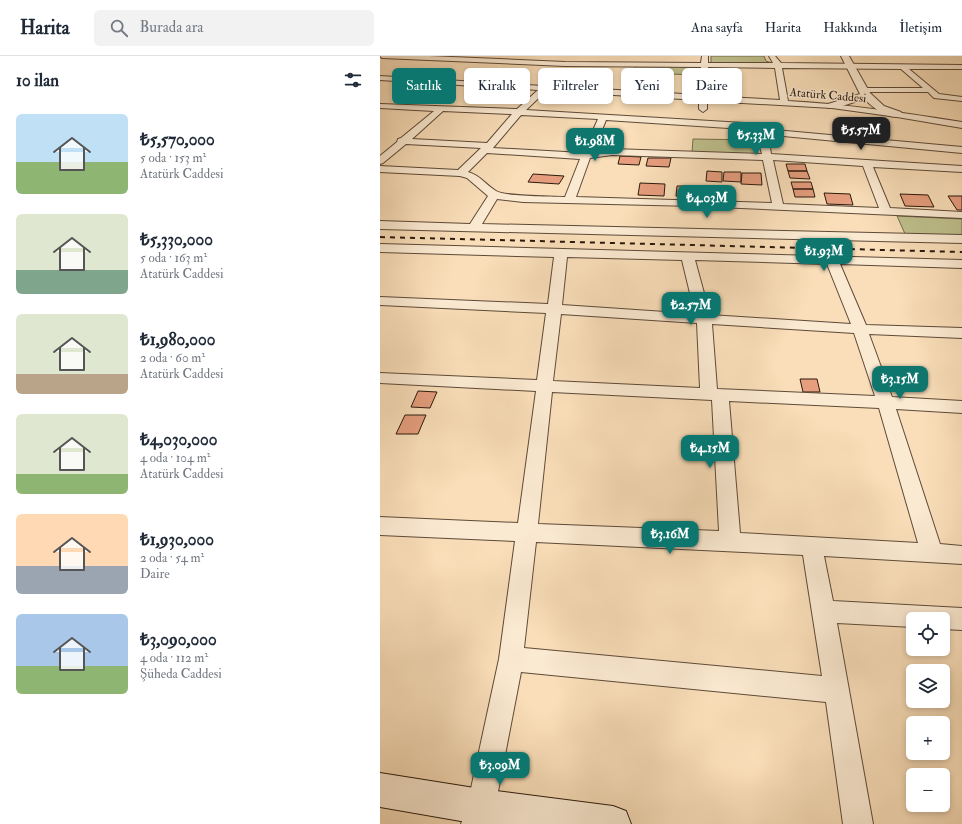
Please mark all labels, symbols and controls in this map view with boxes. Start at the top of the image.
search box [94,10,374,46]
text: Harita [20,16,70,40]
icon: search [108,17,130,39]
text: Burada ara [140,18,203,37]
text: Ana sayfa [691,19,743,36]
text: Harita [765,19,801,36]
text: Hakkında [823,19,877,36]
text: İletişim [899,19,942,36]
chip: Satılık [392,68,456,104]
chip: Kiralık [464,68,530,104]
chip: Filtreler [538,68,613,104]
chip: Yeni [621,68,674,104]
chip: Daire [682,68,742,104]
icon: filters [342,69,364,91]
text: 10 ilan [16,70,59,91]
street label: Atatürk Caddesi [788,85,867,106]
pin: ₺5.57M [828,117,894,151]
pin: ₺5.33M [723,122,789,156]
text: ₺5.57M [841,122,881,138]
text: ₺5.33M [737,127,775,143]
pin: ₺1.98M [562,128,628,162]
text: ₺5,570,000 [140,129,215,150]
icon: home [48,130,96,178]
text: ₺1.98M [575,133,615,149]
text: 5 oda · 153 m² [140,150,206,166]
text: Atatürk Caddesi [140,166,223,182]
pin: ₺4.03M [674,185,740,219]
text: ₺4.03M [686,190,728,206]
text: ₺5,330,000 [140,229,213,250]
icon: home [48,230,96,278]
pin: ₺1.93M [791,238,857,272]
text: ₺1.93M [805,243,843,259]
text: 5 oda · 163 m² [140,250,207,266]
text: Atatürk Caddesi [140,266,223,282]
pin: ₺2.57M [658,292,724,326]
text: ₺2.57M [671,297,711,313]
text: ₺1,980,000 [140,329,215,350]
icon: home [48,330,96,378]
text: 2 oda · 60 m² [140,350,205,366]
text: Atatürk Caddesi [140,366,223,382]
pin: ₺3.15M [867,366,933,400]
text: ₺3.15M [881,371,919,387]
text: ₺4,030,000 [140,429,217,450]
icon: home [48,430,96,478]
pin: ₺4.15M [677,435,743,469]
text: ₺4.15M [690,440,730,456]
text: 4 oda · 104 m² [140,450,210,466]
text: Atatürk Caddesi [140,466,223,482]
pin: ₺3.16M [637,521,703,555]
text: ₺3.16M [651,526,689,542]
text: ₺1,930,000 [140,529,214,550]
icon: home [48,530,96,578]
text: 2 oda · 54 m² [140,550,204,566]
text: Daire [140,566,170,582]
map controls [906,612,950,812]
button: locate [906,612,950,656]
text: ₺3,090,000 [140,629,217,650]
icon: home [48,630,96,678]
text: 4 oda · 112 m² [140,650,208,666]
button: layers [906,664,950,708]
text: Şüheda Caddesi [140,666,222,682]
button: + [906,716,950,760]
pin: ₺3.09M [467,752,533,786]
text: ₺3.09M [480,757,520,773]
button: − [906,768,950,812]

